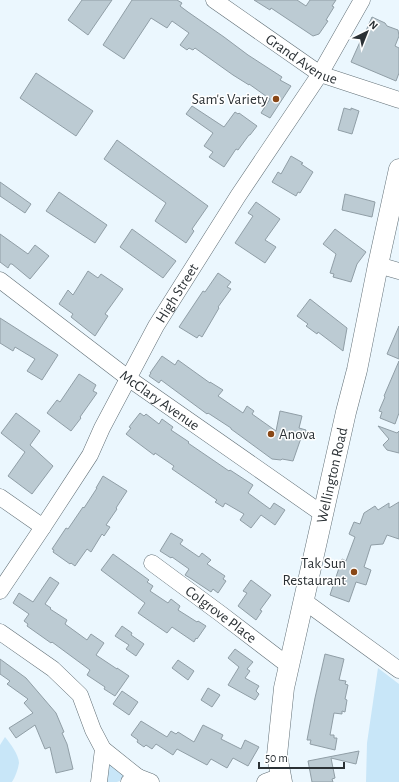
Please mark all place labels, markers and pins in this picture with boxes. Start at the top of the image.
place label: Sam's Variety [192,92,269,107]
marker: Sam's Variety [271,94,281,104]
place label: Anova [279,427,316,442]
marker: Anova [266,429,276,439]
place label: Tak Sun Restaurant [283,556,346,588]
marker: Tak Sun Restaurant [349,567,359,577]

